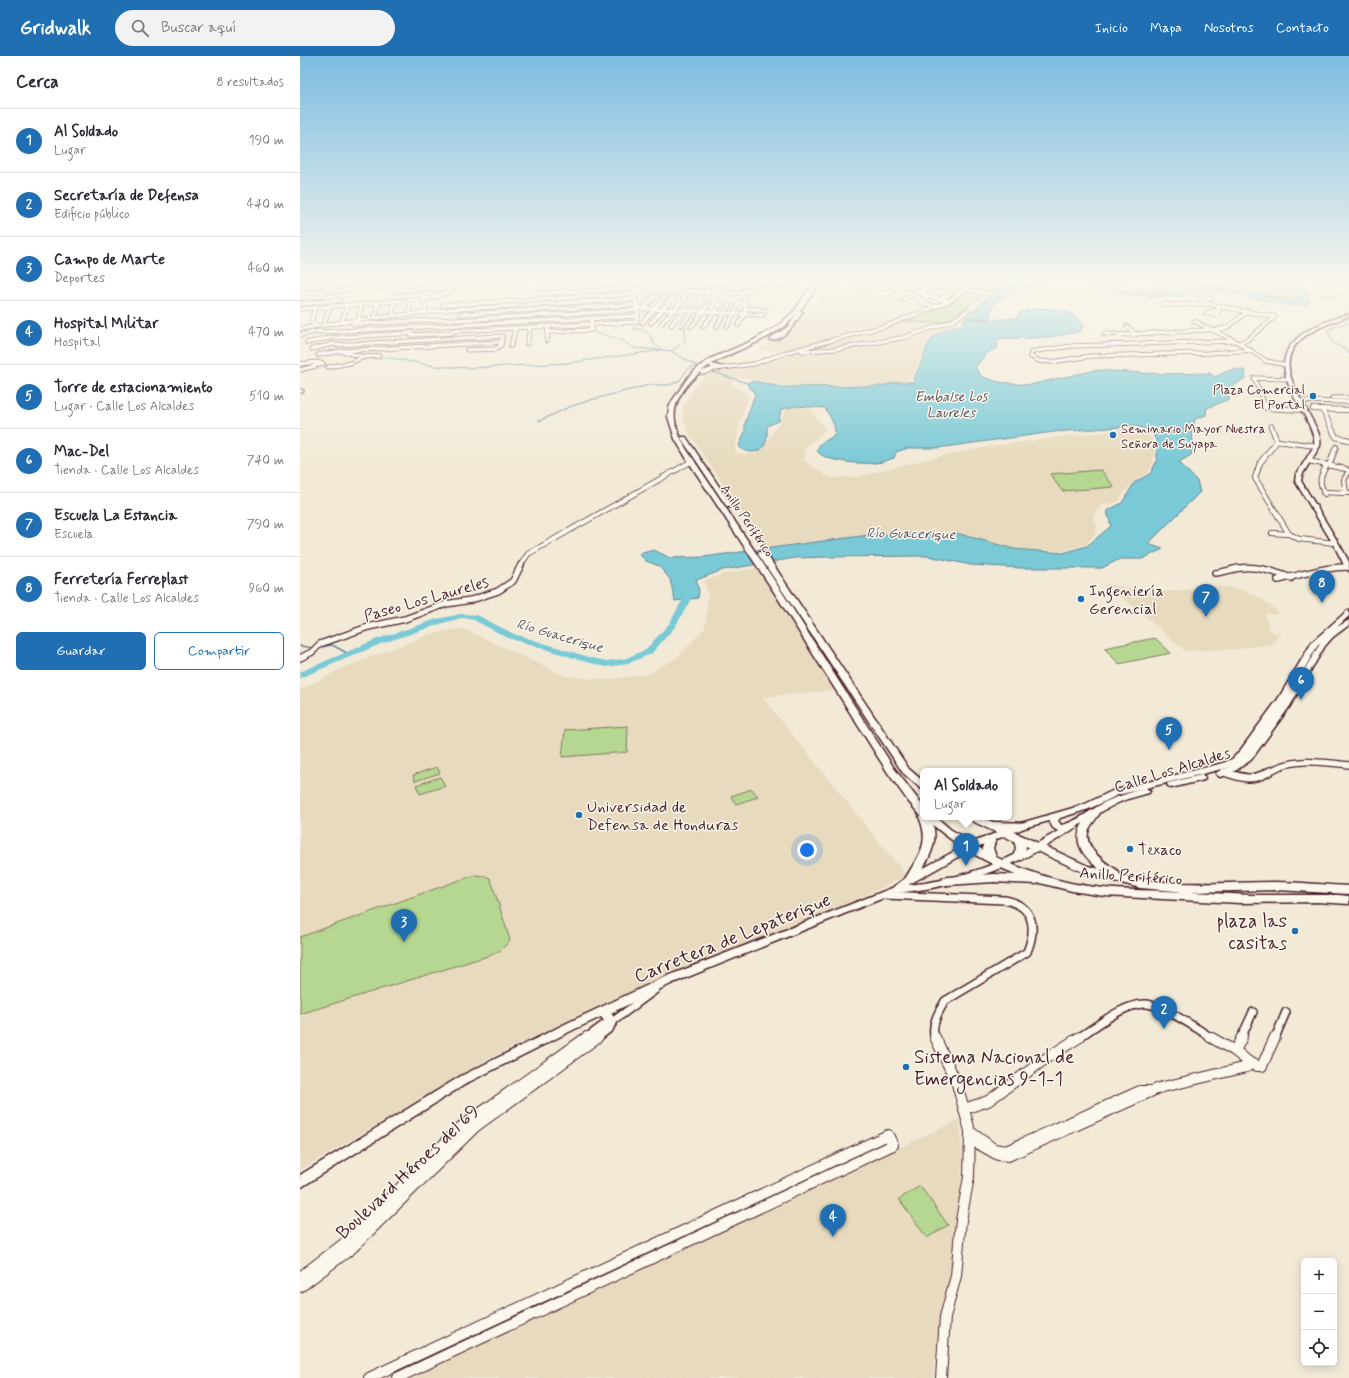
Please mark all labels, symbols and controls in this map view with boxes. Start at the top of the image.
search box [115,10,395,46]
text: Gridwalk [20,16,91,41]
icon: search [129,17,151,39]
text: Buscar aquí [161,18,236,38]
text: Inicio [1095,19,1128,37]
text: Mapa [1150,19,1182,37]
text: Nosotros [1204,19,1254,37]
text: Contacto [1276,19,1329,37]
text: Cerca [16,71,59,93]
text: 8 resultados [216,74,284,91]
text: Al Soldado [54,122,118,142]
text: 1 [26,132,32,149]
text: 190 m [249,132,284,149]
text: Lugar [54,142,86,159]
text: Secretaría de Defensa [54,186,199,206]
text: 2 [26,196,32,213]
text: 440 m [247,196,284,213]
text: Edificio público [54,206,130,223]
text: Campo de Marte [54,250,165,270]
text: 3 [26,260,32,277]
text: 460 m [248,260,284,277]
text: Deportes [54,270,105,287]
text: Hospital Militar [54,314,158,334]
text: 4 [25,324,33,341]
text: 470 m [248,324,284,341]
text: Hospital [54,334,100,351]
text: Torre de estacionamiento [54,378,213,398]
place label: Plaza Comercial El Portal [1213,382,1305,414]
text: 5 [25,388,33,405]
text: 510 m [249,388,284,405]
water label: Embalse Los Laureles [915,388,989,422]
marker: Plaza Comercial El Portal [1308,391,1318,401]
text: Lugar · Calle Los Alcaldes [54,398,194,415]
place label: Seminario Mayor Nuestra Señora de Suyapa [1121,421,1266,453]
marker: Seminario Mayor Nuestra Señora de Suyapa [1108,430,1118,440]
text: Mac-Del [54,442,109,462]
text: 6 [26,452,32,469]
text: 740 m [247,452,284,469]
text: Tienda · Calle Los Alcaldes [54,462,199,479]
street label: Anillo Periférico [716,481,777,560]
text: Escuela La Estancia [54,506,177,526]
text: 7 [25,516,33,533]
text: 790 m [247,516,284,533]
water label: Río Guacerique [866,524,957,544]
text: Escuela [54,526,93,543]
text: Ferretería Ferreplast [54,570,188,590]
pin: 8 [1309,570,1335,603]
street label: Paseo Los Laureles [362,572,491,627]
text: 8 [25,580,33,597]
text: 960 m [249,580,284,597]
place label: Ingeniería Gerencial [1089,581,1164,620]
pin: 7 [1193,584,1219,617]
text: Tienda · Calle Los Alcaldes [54,590,199,607]
marker: Ingeniería Gerencial [1076,594,1086,604]
water label: Río Guacerique [514,615,606,657]
button: Guardar [16,632,146,670]
button: Compartir [154,632,284,670]
pin: 6 [1288,667,1314,700]
pin: 5 [1156,717,1182,750]
street label: Calle Los Alcaldes [1112,743,1233,798]
popup [920,768,1012,820]
text: Al Soldado [934,776,998,796]
text: Lugar [934,796,966,813]
place label: Universidad de Defensa de Honduras [587,797,738,836]
marker: Universidad de Defensa de Honduras [574,810,584,820]
pin: 1 [953,833,979,866]
your location [797,840,817,860]
place label: Texaco [1138,840,1182,861]
marker: Texaco [1125,844,1135,854]
street label: Anillo Periférico [1079,862,1183,891]
street label: Carretera de Lepaterique [631,887,835,989]
pin: 3 [391,909,417,942]
place label: plaza las casitas [1217,909,1288,956]
marker: plaza las casitas [1290,926,1300,936]
pin: 2 [1151,996,1177,1029]
place label: Sistema Nacional de Emergencias 9-1-1 [914,1045,1074,1094]
marker: Sistema Nacional de Emergencias 9-1-1 [901,1062,911,1072]
street label: Boulevard Héroes del 69 [331,1099,485,1245]
pin: 4 [820,1204,846,1237]
map controls [1301,1258,1337,1366]
button: + [1301,1258,1337,1294]
button: − [1301,1294,1337,1330]
button: locate [1301,1330,1337,1366]

